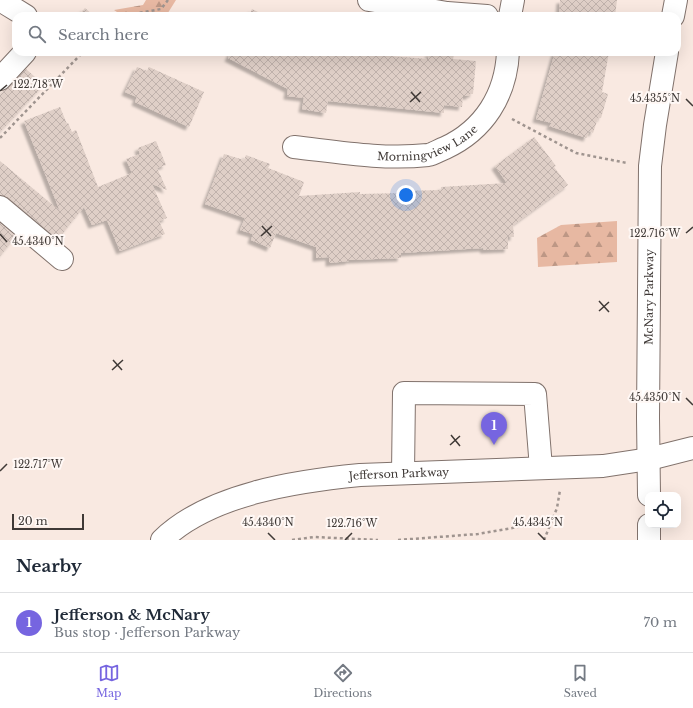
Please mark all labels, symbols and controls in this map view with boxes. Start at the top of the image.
search box [12,12,681,56]
icon: search [26,23,48,45]
text: Search here [58,25,149,44]
text: 122.718°W [13,78,63,91]
text: 45.4355°N [630,92,680,105]
street label: Morningview Lane [377,122,481,164]
your location [396,185,416,205]
text: 122.716°W [630,227,680,240]
text: 45.4340°N [12,235,64,248]
street label: McNary Parkway [642,249,656,345]
text: 45.4350°N [629,391,681,404]
pin: 1 [481,412,507,445]
text: 122.717°W [13,458,63,471]
street label: Jefferson Parkway [346,465,449,483]
map controls [645,492,681,528]
button: locate [645,492,681,528]
scale bar [12,512,84,531]
text: 20 m [18,514,48,528]
text: 45.4340°N [242,516,294,529]
text: 45.4345°N [513,516,563,529]
text: 122.716°W [327,517,377,530]
text: Nearby [16,556,82,577]
text: Jefferson & McNary [54,605,210,624]
text: 1 [26,614,32,631]
text: 70 m [644,614,677,631]
text: Bus stop · Jefferson Parkway [54,624,240,641]
tab: Map [96,662,122,700]
tab: Directions [313,662,372,700]
tab: Saved [564,662,597,700]

